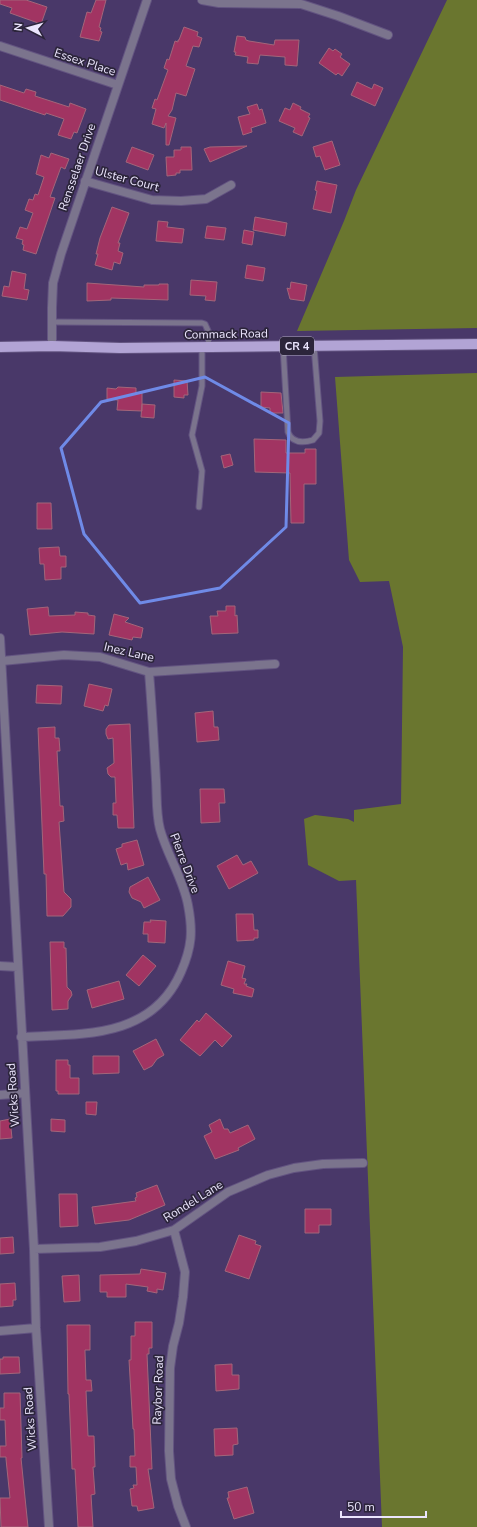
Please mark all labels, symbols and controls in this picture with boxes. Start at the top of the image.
north arrow [8,8,48,48]
text: N [11,22,26,32]
street label: Essex Place [52,45,118,79]
street label: Rensselaer Drive [55,121,99,213]
street label: Ulster Court [93,163,162,195]
street label: Commack Road [184,325,268,343]
road number: CR 4 [280,337,314,355]
street label: Inez Lane [102,638,156,666]
street label: Pierre Drive [166,831,204,895]
street label: Wicks Road [3,1062,23,1128]
street label: Rondel Lane [160,1176,226,1226]
street label: Raybor Road [149,1355,167,1425]
street label: Wicks Road [20,1386,40,1452]
scale bar [341,1493,426,1519]
text: 50 m [347,1499,375,1515]

